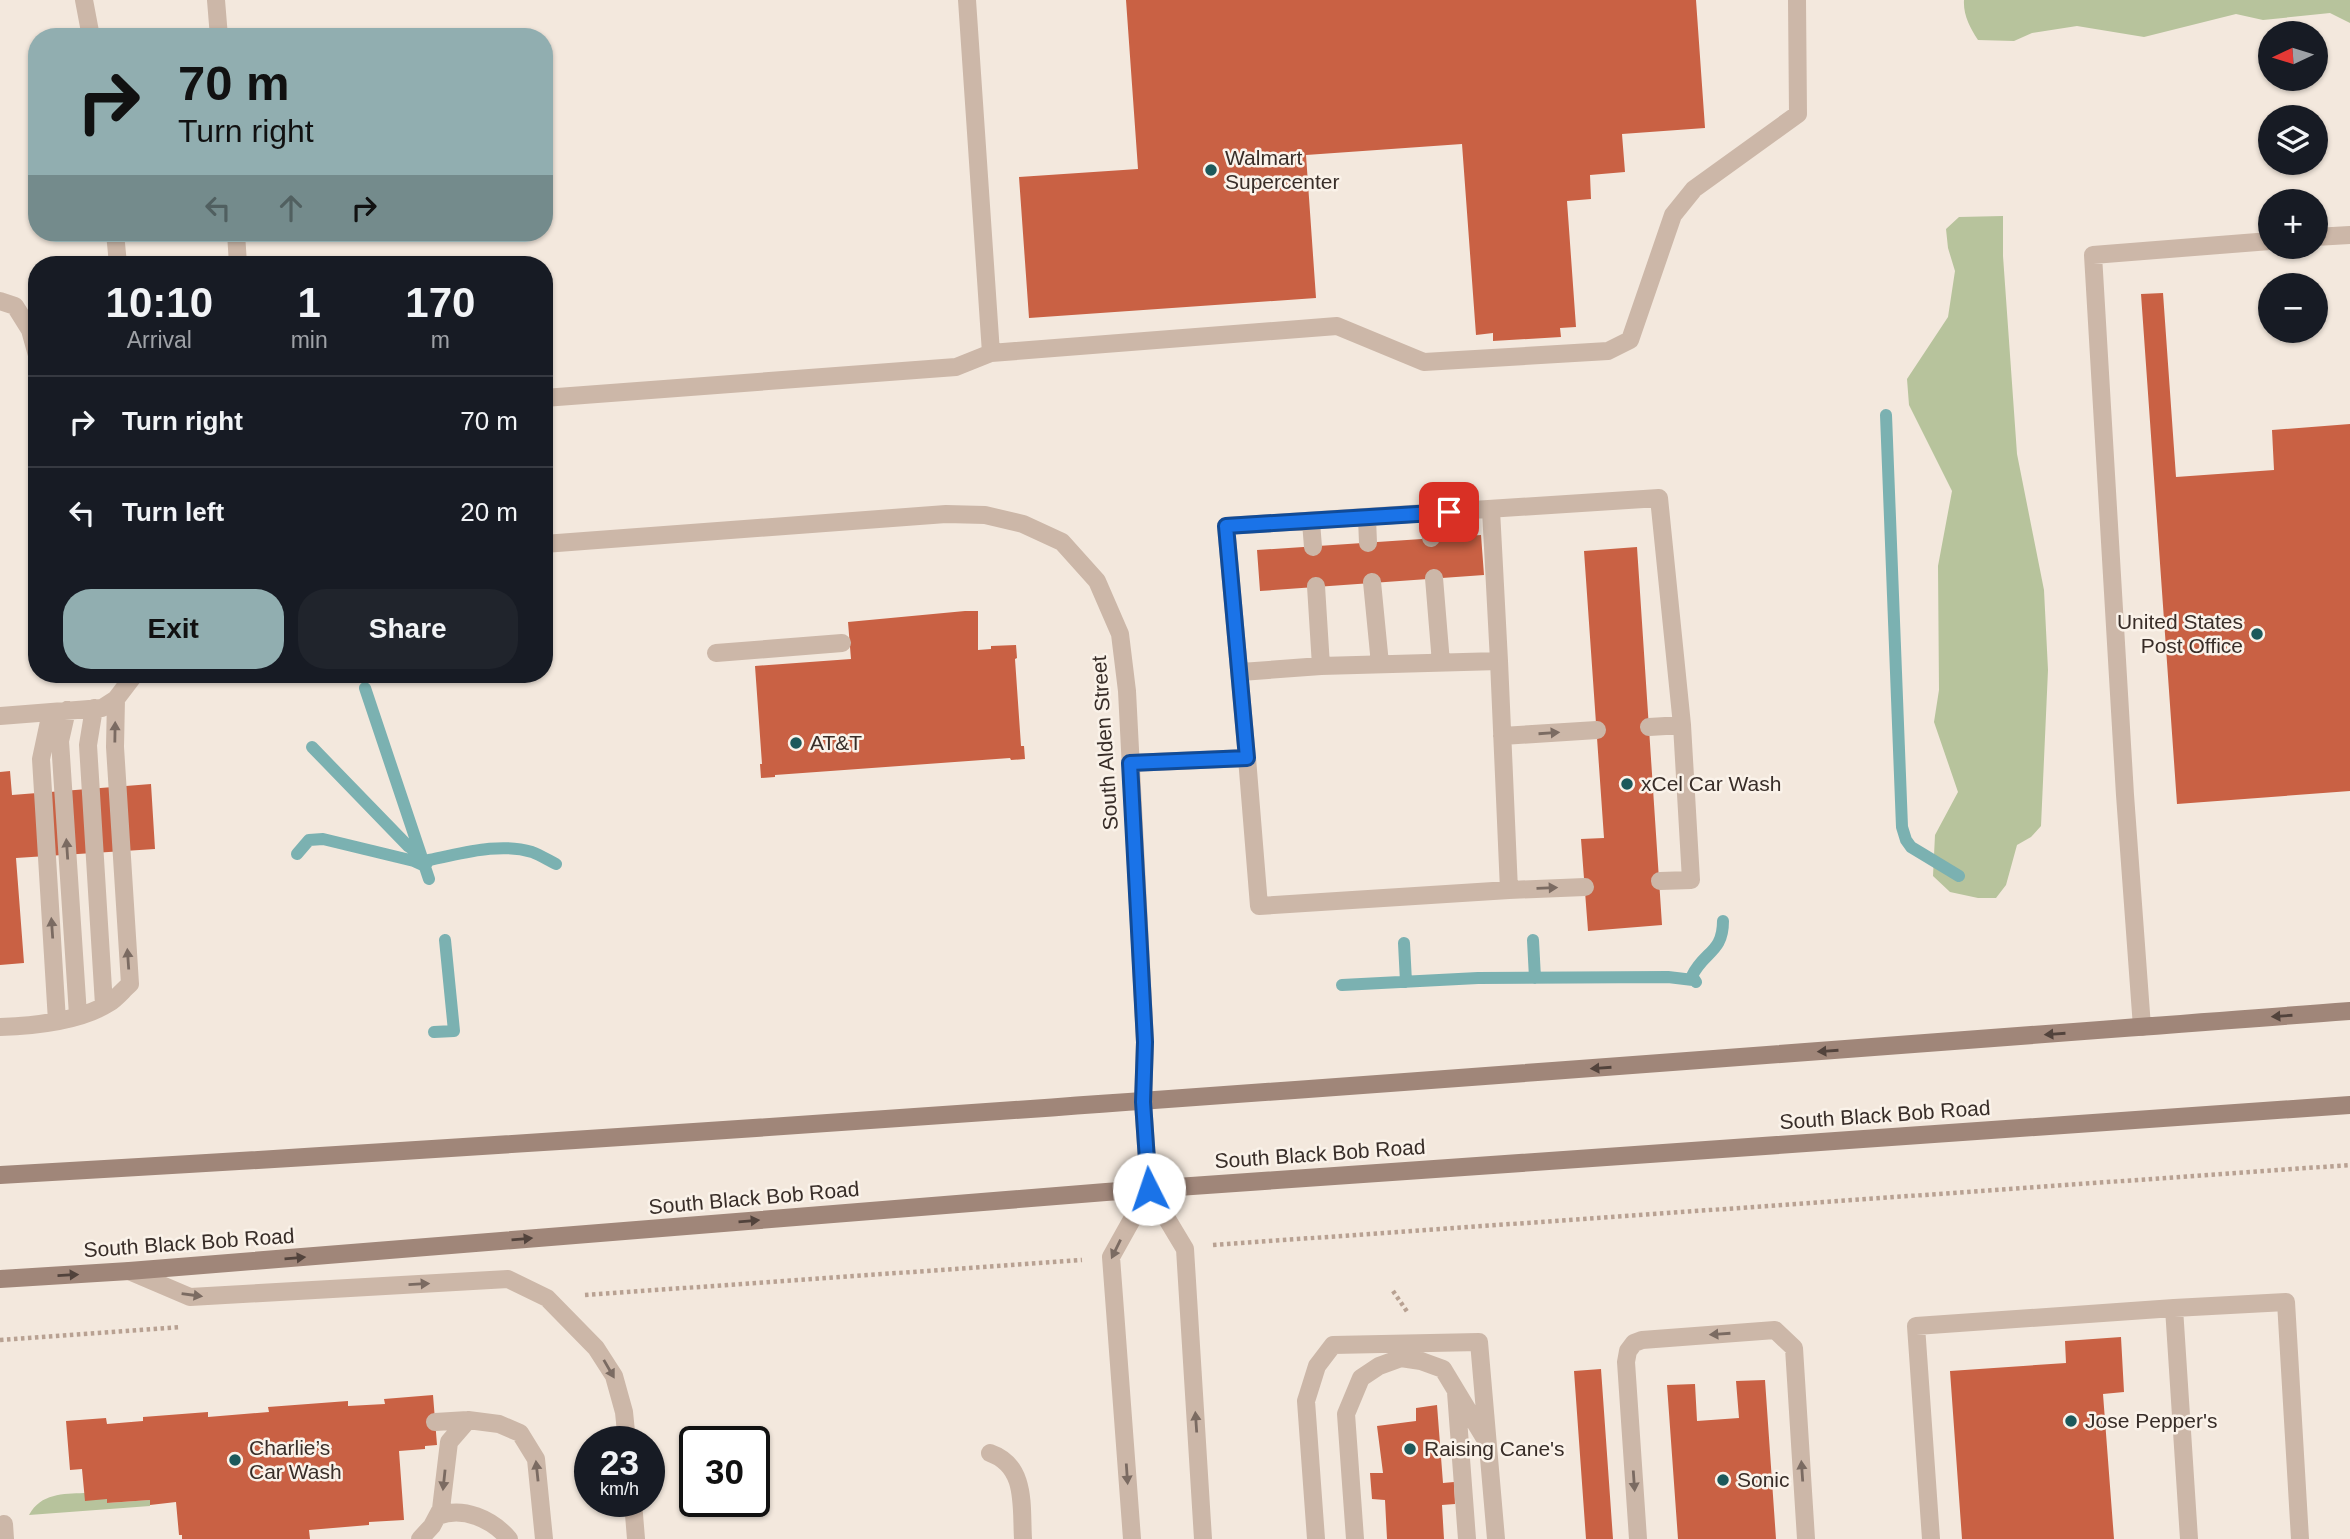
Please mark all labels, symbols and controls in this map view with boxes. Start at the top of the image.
north arrow [2258,21,2328,91]
map controls [2258,21,2328,343]
icon: right [63,56,154,147]
text: 70 m [178,56,290,110]
button: layers [2258,105,2328,175]
text: Turn right [178,113,314,149]
place label: Walmart Supercenter [1225,146,1339,193]
marker: Walmart Supercenter [1203,162,1219,178]
icon: left [199,189,237,227]
icon: ahead [272,189,310,227]
icon: right [345,189,383,227]
button: + [2258,189,2328,259]
button: − [2258,273,2328,343]
text: 10:10 [106,279,213,326]
text: 1 [297,279,321,326]
text: 170 [405,279,475,326]
text: Arrival [127,327,192,353]
text: min [291,327,328,353]
text: m [431,327,450,353]
icon: right [63,403,101,441]
text: Turn right [122,406,243,436]
text: 70 m [460,406,518,436]
pin [1419,482,1479,542]
icon: arrive [1430,493,1468,531]
icon: left [63,494,101,532]
text: Turn left [122,497,224,527]
text: 20 m [460,497,518,527]
button: Exit [63,589,284,669]
button: Share [298,589,518,669]
place label: United States Post Office [2117,610,2243,657]
marker: United States Post Office [2249,626,2265,642]
street label: South Alden Street [1087,655,1122,831]
one-way arrow [109,721,121,743]
one-way arrow [1539,727,1561,738]
place label: AT&T [810,731,862,754]
marker: AT&T [788,735,804,751]
place label: xCel Car Wash [1641,772,1781,795]
marker: xCel Car Wash [1619,776,1635,792]
one-way arrow [61,838,72,860]
one-way arrow [1536,883,1558,894]
one-way arrow [46,917,57,939]
one-way arrow [123,948,134,970]
one-way arrow [2271,1011,2293,1022]
one-way arrow [2044,1028,2066,1039]
one-way arrow [1817,1046,1839,1057]
one-way arrow [1590,1063,1612,1074]
street label: South Black Bob Road [1779,1096,1991,1133]
street label: South Black Bob Road [1214,1135,1426,1172]
position arrow [1112,1152,1186,1226]
street label: South Black Bob Road [648,1177,860,1218]
one-way arrow [738,1215,760,1226]
street label: South Black Bob Road [83,1224,295,1261]
one-way arrow [511,1233,533,1244]
one-way arrow [1111,1239,1122,1259]
one-way arrow [284,1252,306,1263]
one-way arrow [57,1269,79,1280]
one-way arrow [408,1279,430,1290]
one-way arrow [181,1290,203,1301]
one-way arrow [1709,1329,1731,1340]
one-way arrow [603,1360,615,1379]
place label: Jose Pepper's [2085,1409,2217,1432]
one-way arrow [1190,1411,1201,1433]
marker: Jose Pepper's [2063,1413,2079,1429]
speed limit sign: 30 [679,1426,770,1517]
place label: Charlie’s Car Wash [249,1436,342,1483]
place label: Raising Cane's [1424,1437,1565,1460]
marker: Raising Cane's [1402,1441,1418,1457]
text: 23 [600,1443,639,1482]
marker: Charlie’s Car Wash [227,1452,243,1468]
one-way arrow [531,1460,542,1482]
one-way arrow [1796,1460,1807,1482]
one-way arrow [1122,1464,1133,1486]
place label: Sonic [1737,1468,1790,1491]
one-way arrow [439,1469,450,1491]
one-way arrow [1629,1470,1640,1492]
marker: Sonic [1715,1472,1731,1488]
text: km/h [600,1479,639,1499]

